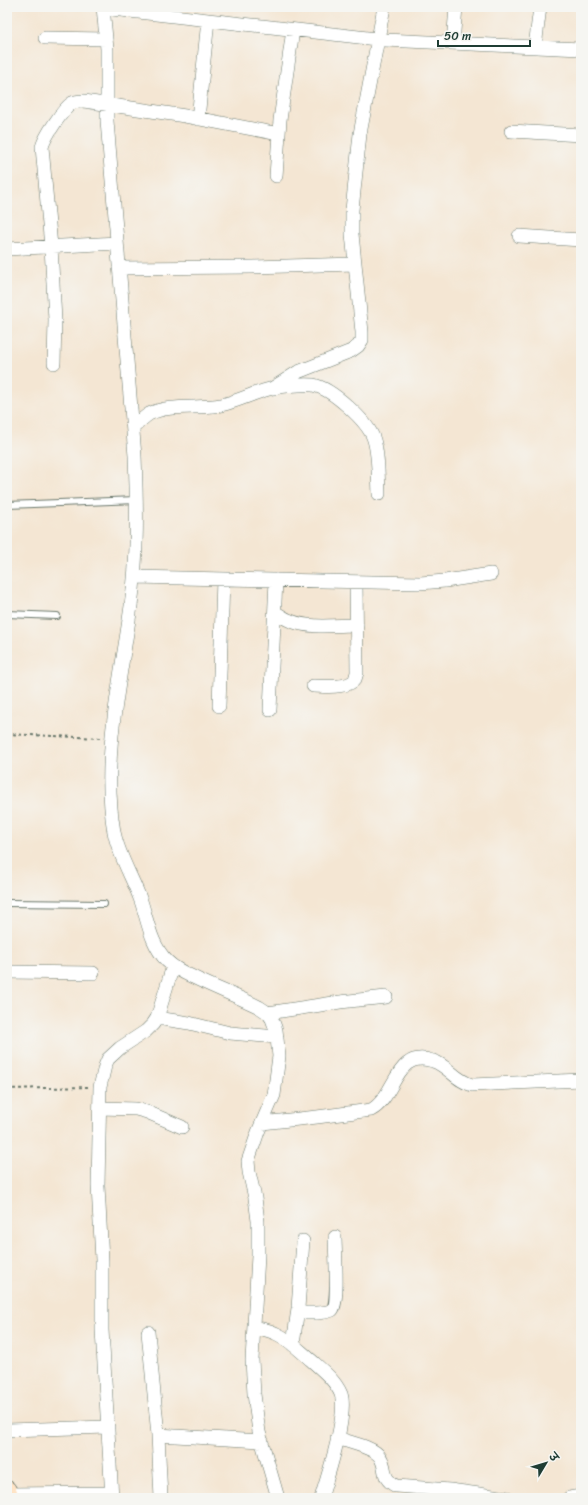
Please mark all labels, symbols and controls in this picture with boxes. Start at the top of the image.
scale bar [438,22,530,48]
text: 50 m [444,25,471,47]
north arrow [526,1443,566,1483]
text: उ [543,1448,564,1467]

